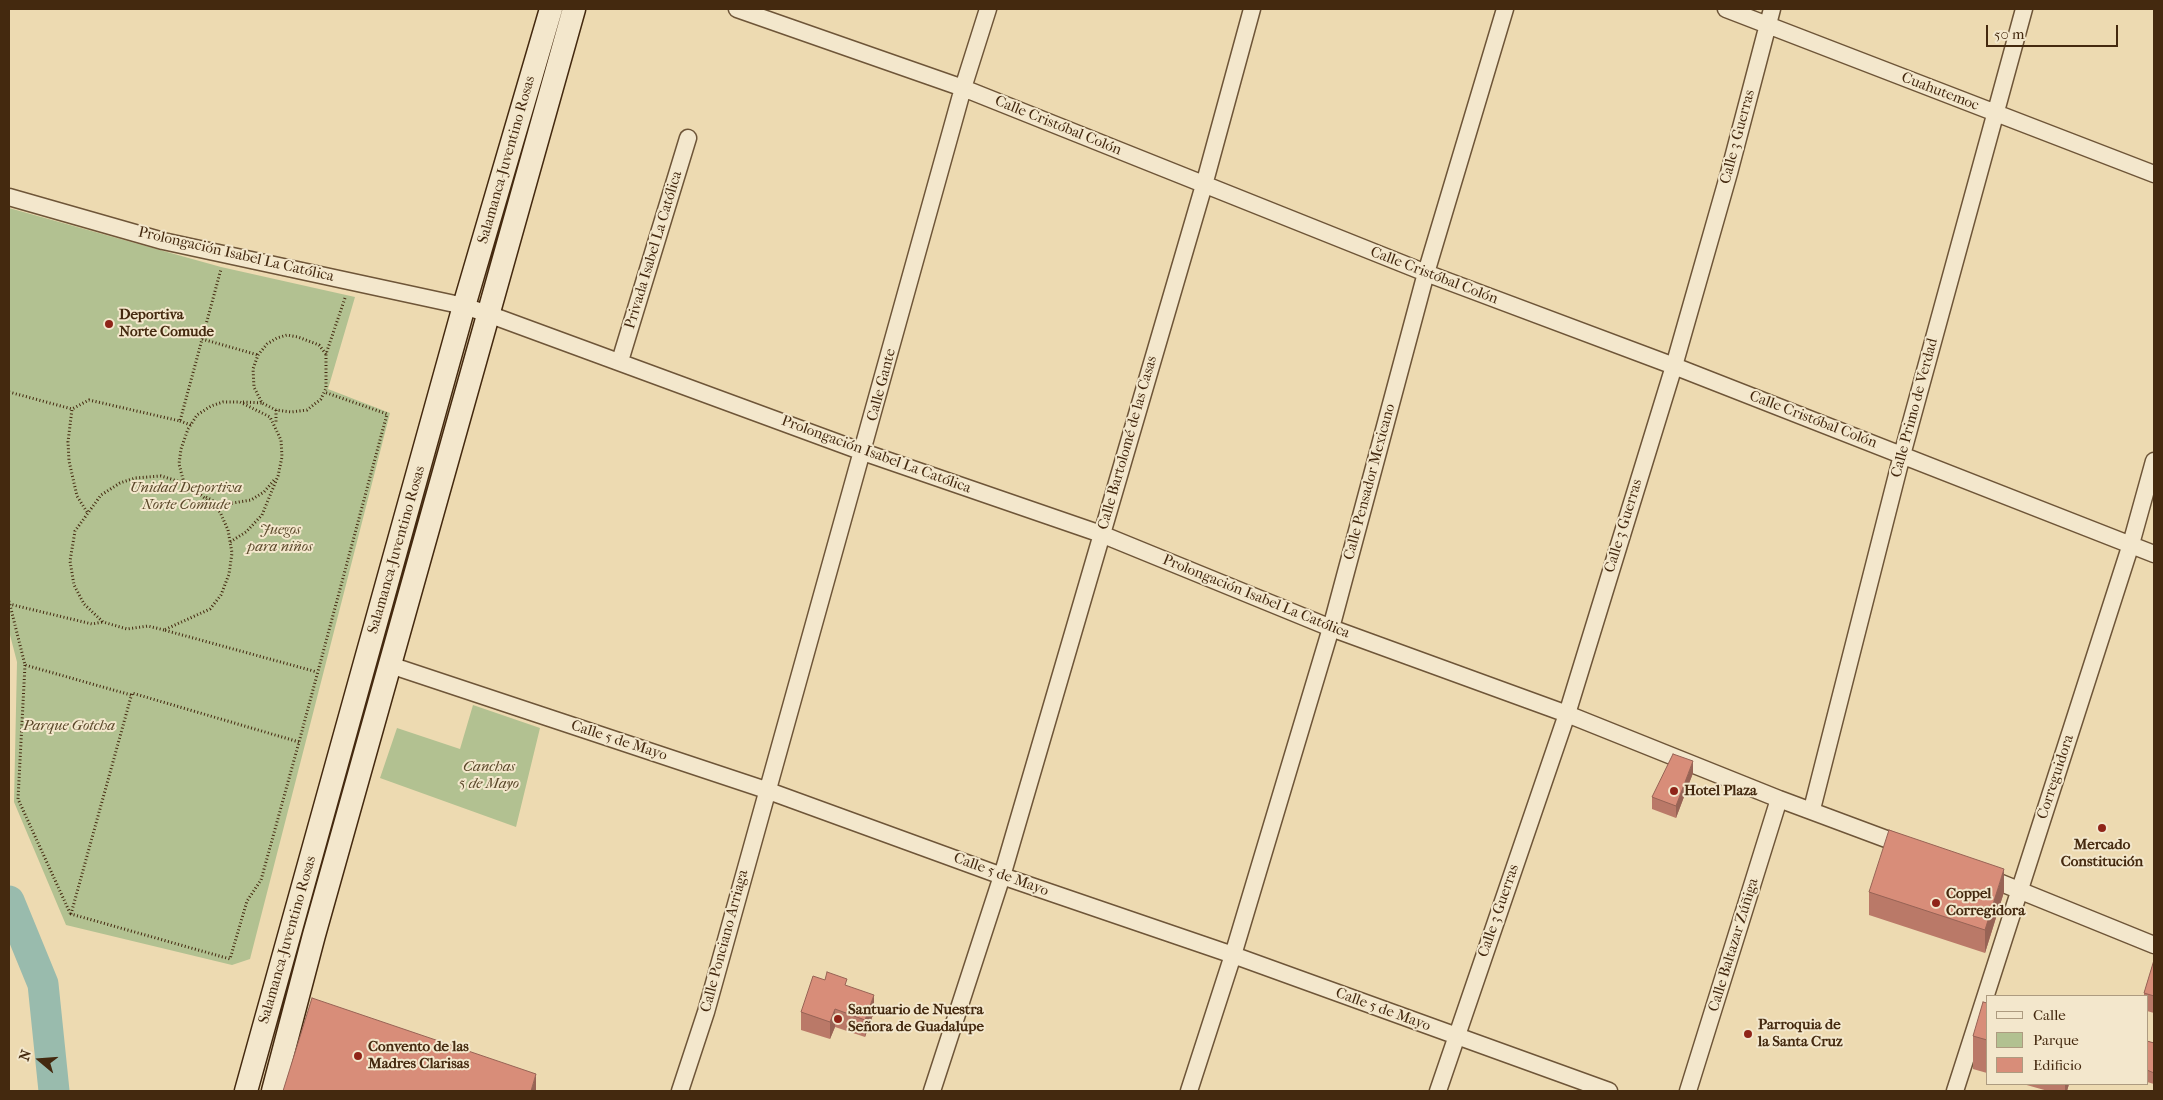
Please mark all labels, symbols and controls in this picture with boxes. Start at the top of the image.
scale bar [1988,15,2120,47]
text: 50 m [1994,25,2024,43]
street label: Cuahutemoc [1899,69,1981,115]
street label: Salamanca-Juventino Rosas [474,74,540,246]
street label: Calle 3 Guerras [1717,88,1759,186]
street label: Calle Cristóbal Colón [992,92,1124,160]
street label: Privada Isabel La Católica [621,169,687,331]
street label: Prolongación Isabel La Católica [136,224,336,286]
street label: Calle Cristóbal Colón [1368,243,1500,309]
place label: Deportiva Norte Comude [119,306,214,341]
marker: Deportiva Norte Comude [103,318,115,330]
street label: Calle Primo de Verdad [1888,336,1942,480]
street label: Calle Gante [864,347,900,423]
street label: Calle Bartolomé de las Casas [1095,354,1161,532]
street label: Calle Cristóbal Colón [1747,387,1879,453]
street label: Calle Pensador Mexicano [1340,402,1400,562]
street label: Prolongación Isabel La Católica [779,412,973,498]
street label: Salamanca-Juventino Rosas [364,464,430,636]
street label: Calle 3 Guerras [1601,477,1647,575]
park label: Unidad Deportiva Norte Comude [130,479,242,514]
park label: Juegos para niños [247,521,313,556]
street label: Prolongación Isabel La Católica [1160,551,1352,643]
park label: Parque Gotcha [23,717,115,735]
street label: Calle 5 de Mayo [569,717,669,765]
street label: Correguidora [2034,732,2078,822]
park label: Canchas 5 de Mayo [459,758,519,793]
place label: Hotel Plaza [1684,782,1757,800]
marker: Hotel Plaza [1668,785,1680,797]
marker: Mercado Constitución [2096,822,2108,834]
place label: Mercado Constitución [2061,836,2143,871]
street label: Calle 5 de Mayo [951,849,1051,901]
street label: Salamanca-Juventino Rosas [255,854,321,1026]
street label: Calle 3 Guerras [1475,862,1523,960]
street label: Calle Ponciano Arriaga [697,868,753,1014]
street label: Calle Baltazar Zúñiga [1705,876,1763,1014]
place label: Coppel Corregidora [1946,885,2025,920]
marker: Coppel Corregidora [1930,897,1942,909]
street label: Calle 5 de Mayo [1333,984,1433,1036]
legend [1986,995,2148,1085]
place label: Santuario de Nuestra Señora de Guadalupe [848,1001,984,1036]
text: Calle [2033,1006,2066,1024]
marker: Santuario de Nuestra Señora de Guadalupe [832,1013,844,1025]
place label: Parroquia de la Santa Cruz [1758,1016,1843,1051]
marker: Parroquia de la Santa Cruz [1742,1028,1754,1040]
text: Parque [2033,1031,2079,1049]
north arrow [15,1035,65,1085]
place label: Convento de las Madres Clarisas [368,1038,469,1073]
text: N [16,1048,35,1063]
marker: Convento de las Madres Clarisas [352,1050,364,1062]
text: Edificio [2033,1056,2082,1074]

